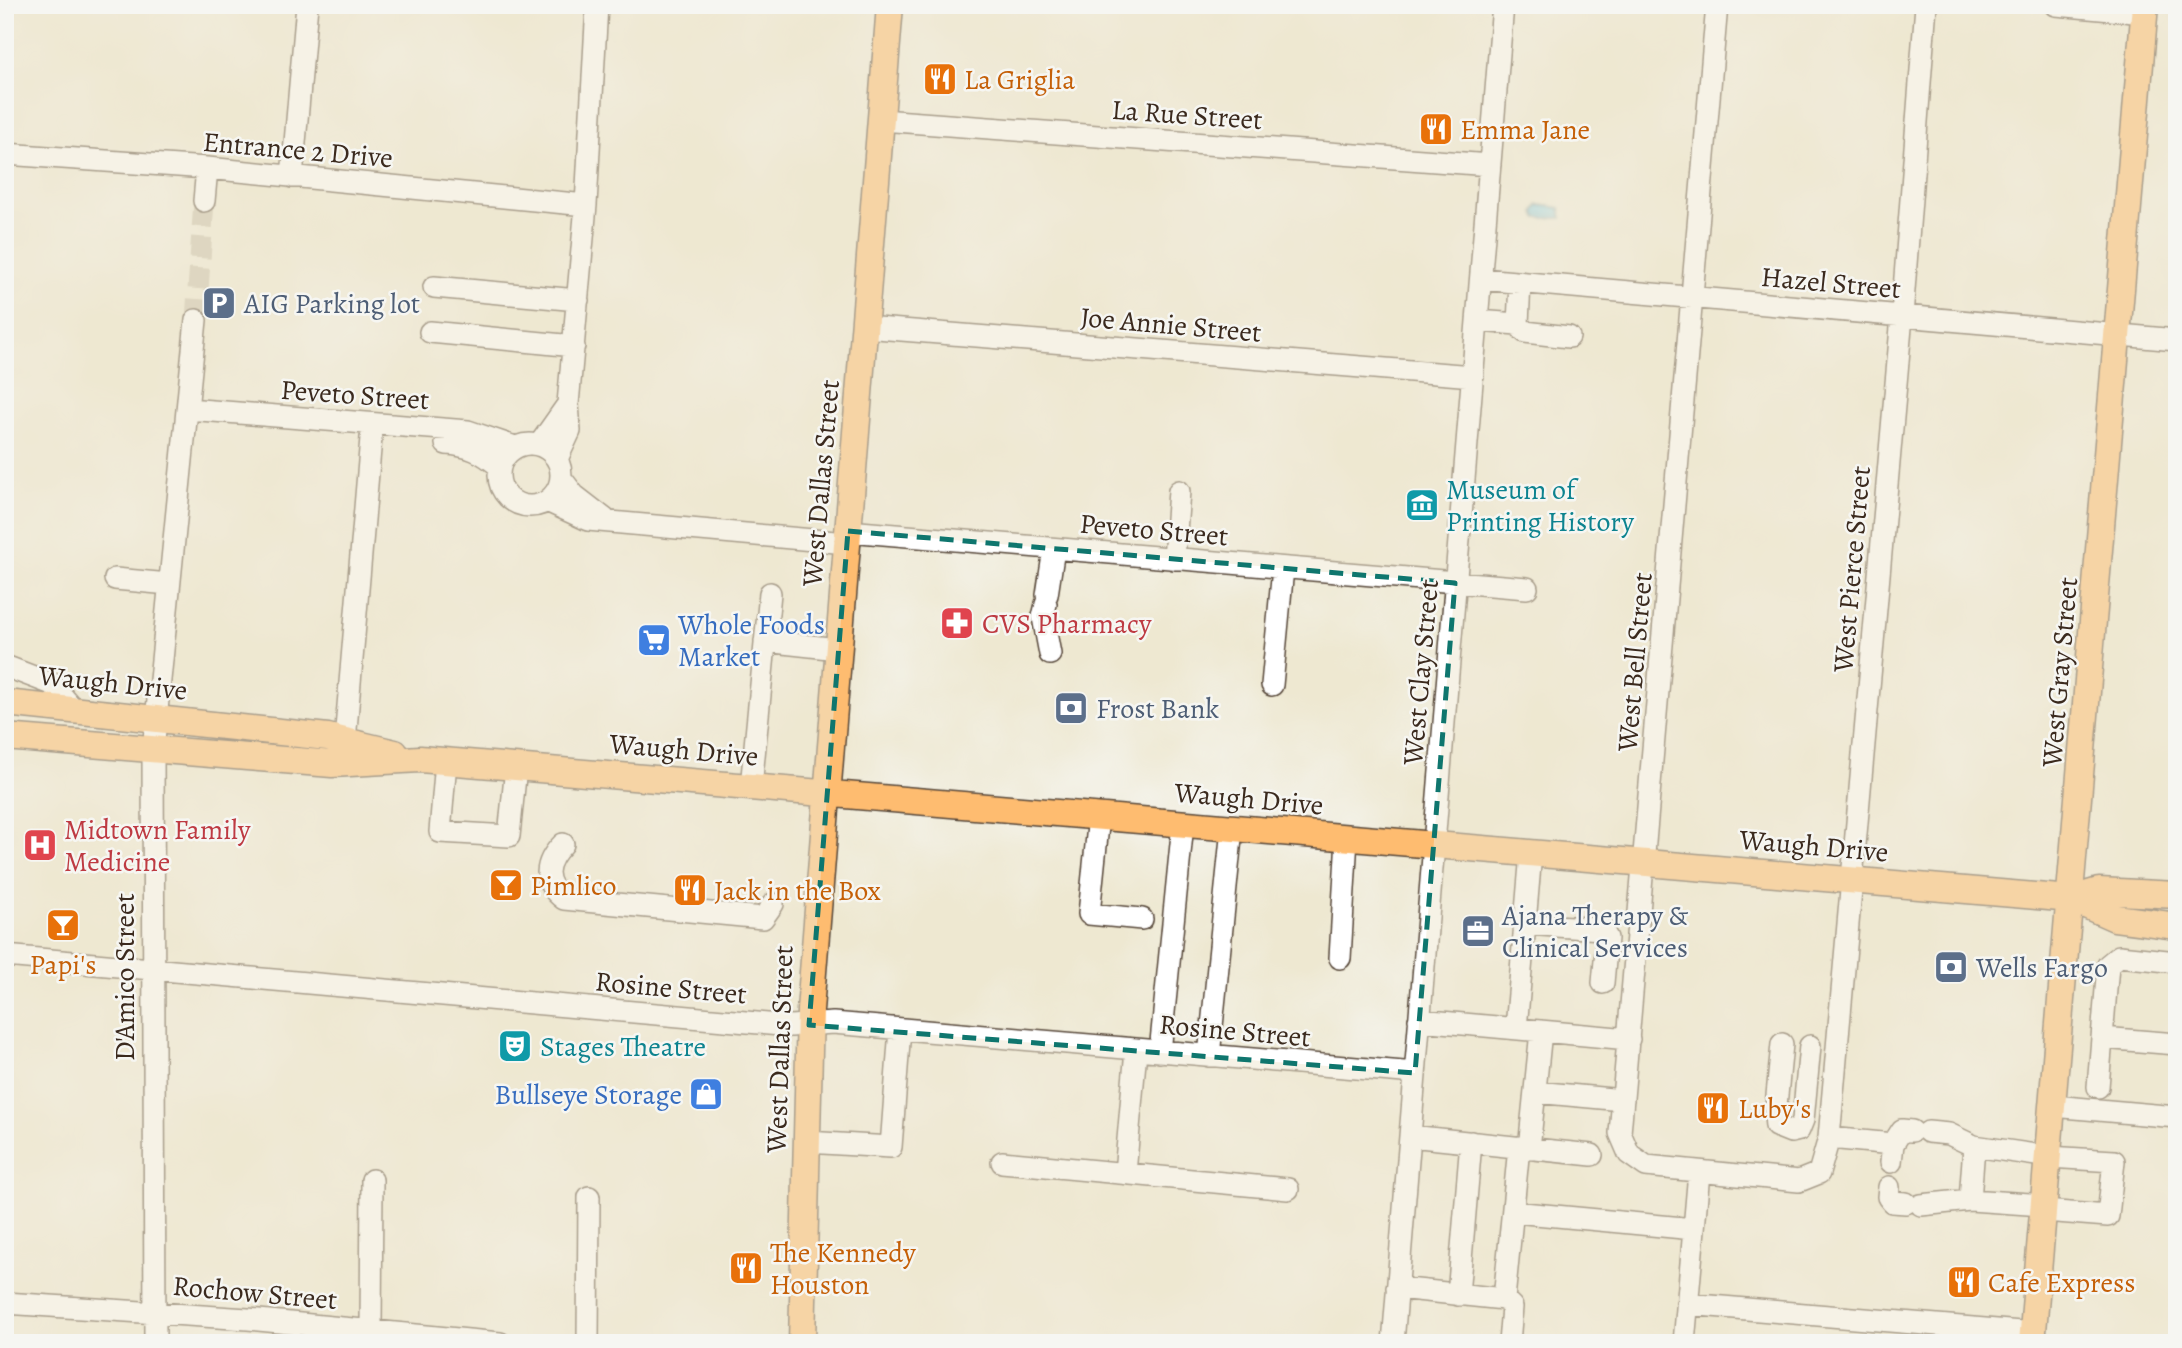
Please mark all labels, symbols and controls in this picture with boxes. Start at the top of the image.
restaurant icon: La Griglia [921,60,959,98]
place label: La Griglia [964,61,1075,99]
street label: La Rue Street [1110,91,1264,139]
restaurant icon: Emma Jane [1417,110,1455,148]
place label: Emma Jane [1460,111,1590,149]
street label: Entrance 2 Drive [201,123,394,177]
street label: Hazel Street [1759,258,1902,308]
parking icon: AIG Parking lot [200,284,238,322]
place label: AIG Parking lot [243,285,420,323]
street label: Joe Annie Street [1079,298,1263,352]
street label: Peveto Street [279,371,431,419]
street label: West Dallas Street [793,378,849,589]
street label: West Pierce Street [1824,464,1880,675]
place label: Museum of Printing History [1446,471,1634,541]
museum icon: Museum of Printing History [1403,486,1441,524]
street label: Peveto Street [1078,505,1230,555]
street label: West Bell Street [1608,571,1662,754]
street label: West Gray Street [2033,576,2087,770]
street label: West Clay Street [1394,578,1448,768]
pharmacy icon: CVS Pharmacy [938,604,976,642]
place label: CVS Pharmacy [982,605,1152,643]
place label: Whole Foods Market [677,606,825,676]
supermarket icon: Whole Foods Market [635,621,673,659]
street label: Waugh Drive [36,656,189,710]
bank icon: Frost Bank [1052,689,1090,727]
place label: Frost Bank [1096,690,1219,728]
street label: Waugh Drive [607,724,760,775]
street label: Waugh Drive [1172,773,1325,824]
place label: Midtown Family Medicine [64,811,251,881]
street label: Waugh Drive [1737,820,1890,871]
hospital icon: Midtown Family Medicine [21,826,59,864]
bar icon: Pimlico [487,866,525,904]
place label: Pimlico [530,867,616,905]
restaurant icon: Jack in the Box [671,871,709,909]
place label: Jack in the Box [714,872,882,910]
street label: D'Amico Street [106,893,144,1061]
place label: Ajana Therapy & Clinical Services [1501,897,1688,967]
bar icon: Papi's [44,906,82,944]
office icon: Ajana Therapy & Clinical Services [1459,912,1497,950]
street label: West Dallas Street [757,945,803,1154]
place label: Papi's [30,946,96,984]
bank icon: Wells Fargo [1932,948,1970,986]
place label: Wells Fargo [1975,949,2108,987]
street label: Rosine Street [594,962,748,1014]
street label: Rosine Street [1158,1005,1312,1057]
theatre icon: Stages Theatre [496,1027,534,1065]
place label: Stages Theatre [540,1028,706,1066]
shop icon: Bullseye Storage [687,1075,725,1113]
place label: Bullseye Storage [494,1076,682,1114]
restaurant icon: Luby's [1694,1089,1732,1127]
place label: Luby's [1738,1090,1811,1128]
place label: The Kennedy Houston [770,1234,916,1304]
restaurant icon: The Kennedy Houston [727,1249,765,1287]
restaurant icon: Cafe Express [1945,1263,1983,1301]
place label: Cafe Express [1988,1264,2136,1302]
street label: Rochow Street [171,1267,339,1319]

